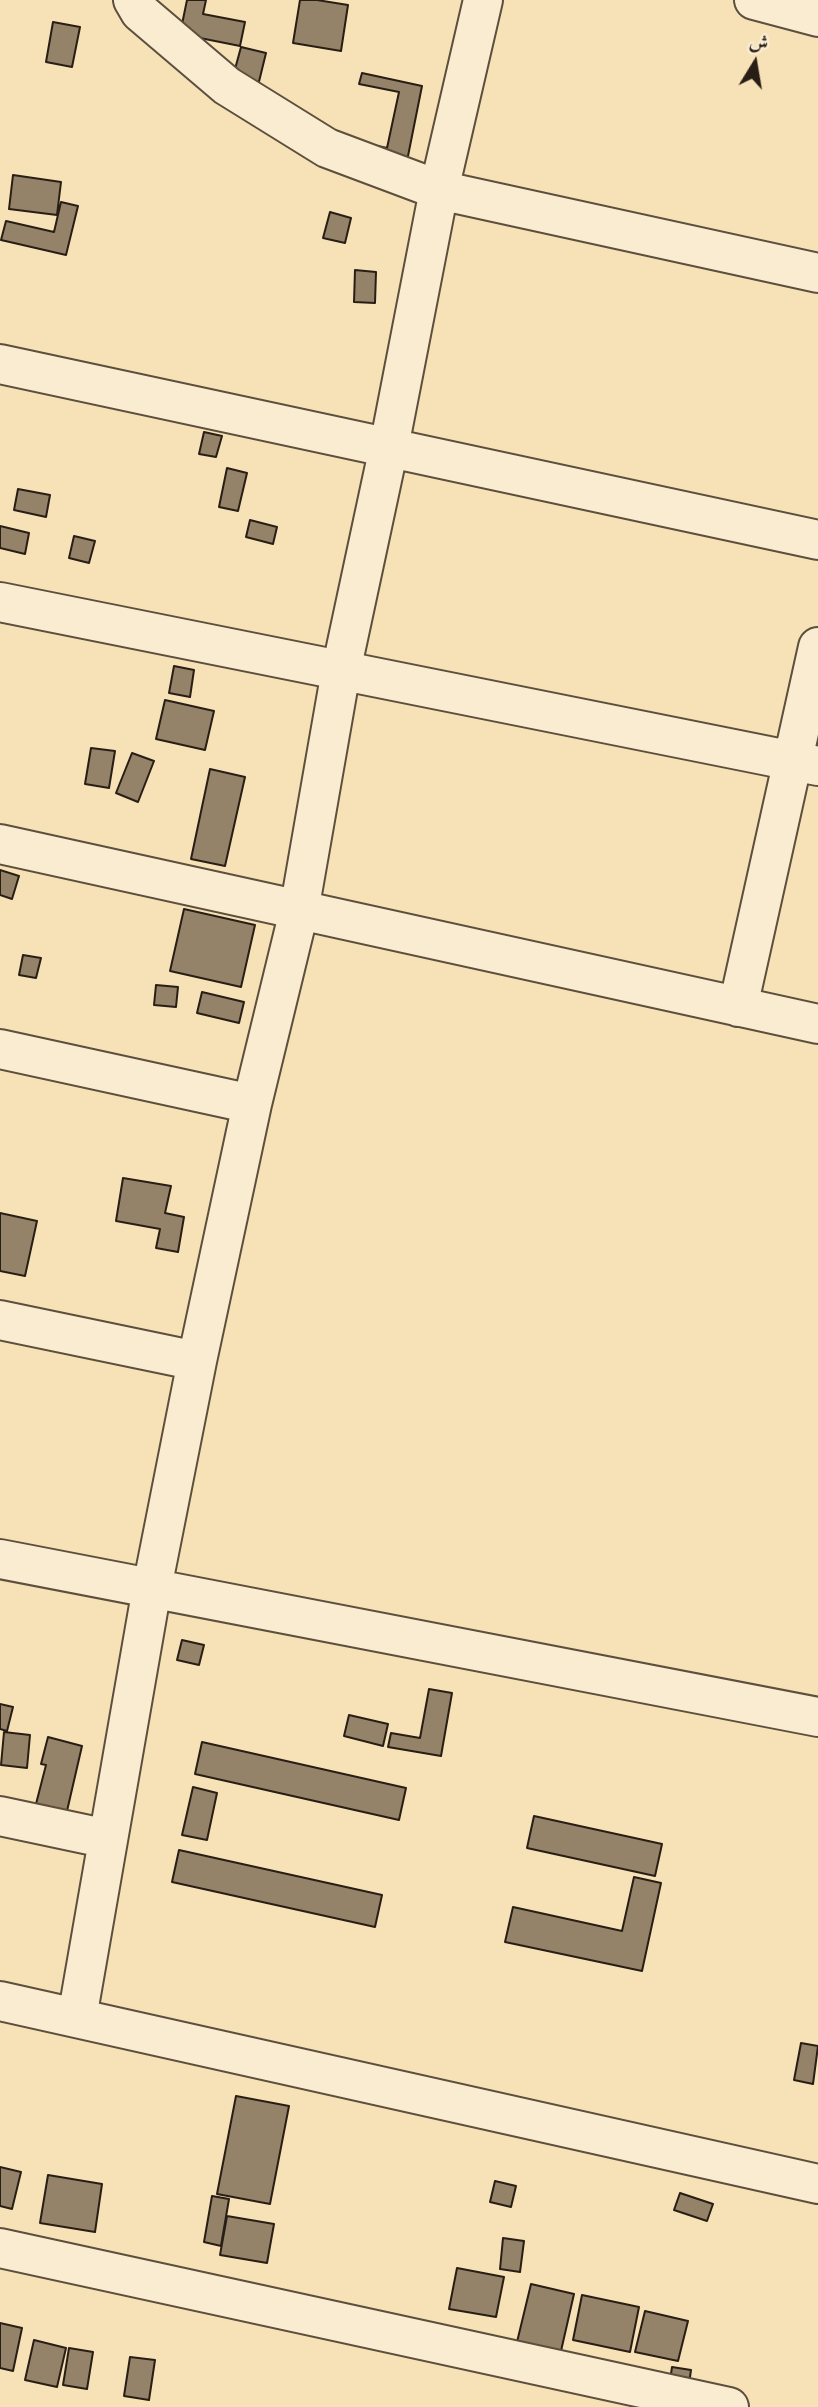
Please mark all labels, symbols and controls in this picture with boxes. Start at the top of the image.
north arrow [720,28,790,98]
text: ش [747,29,771,56]

